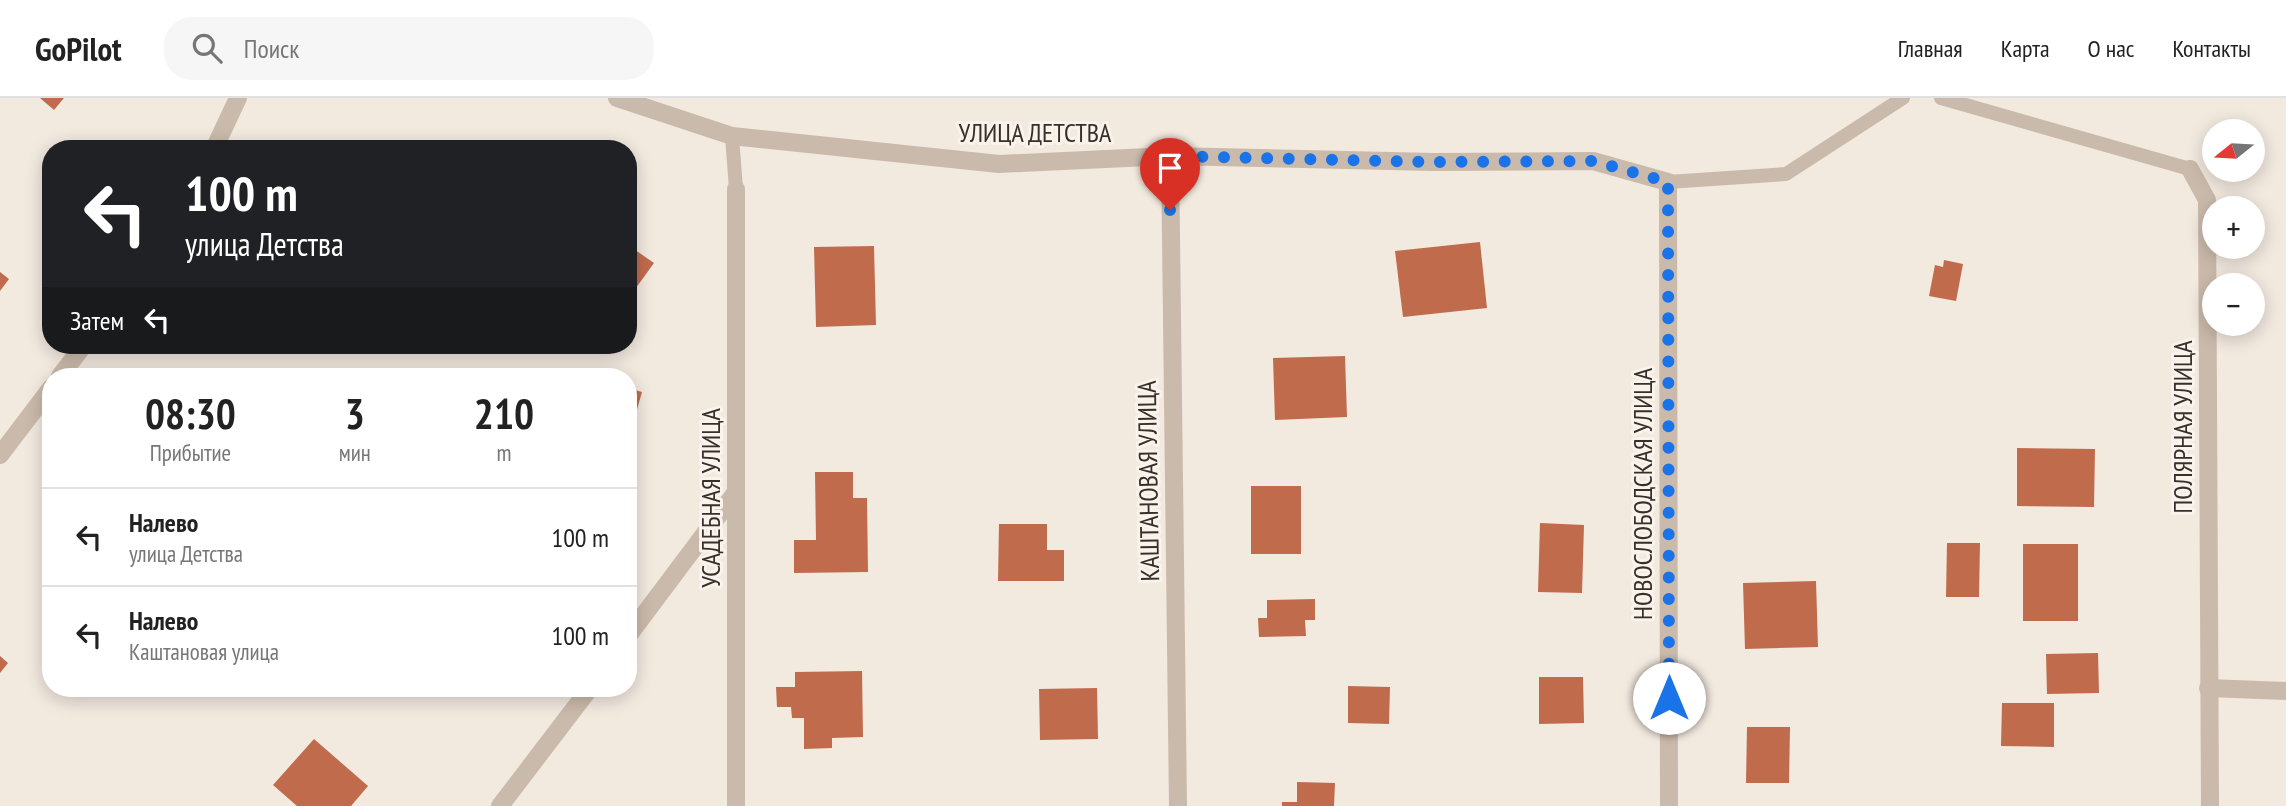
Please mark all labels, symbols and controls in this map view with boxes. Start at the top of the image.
search box [164,17,654,80]
text: GoPilot [35,27,122,70]
icon: search [188,29,226,67]
text: Поиск [244,32,299,65]
text: Главная [1898,33,1963,64]
text: Карта [2001,33,2050,64]
text: О нас [2088,33,2134,64]
text: Контакты [2172,33,2251,64]
street label: УЛИЦА ДЕТСТВА [959,116,1112,149]
north arrow [2202,119,2264,182]
map controls [2202,119,2265,336]
pin [1140,138,1200,210]
icon: arrive [1151,149,1189,187]
text: 100 m [185,161,298,225]
icon: left [70,168,161,259]
button: + [2202,196,2265,259]
text: улица Детства [185,223,344,265]
button: − [2202,273,2265,336]
icon: left [138,301,176,339]
text: Затем [70,304,124,337]
street label: ПОЛЯРНАЯ УЛИЦА [2166,340,2199,514]
street label: НОВОСЛОБОДСКАЯ УЛИЦА [1626,367,1659,620]
street label: КАШТАНОВАЯ УЛИЦА [1130,380,1166,582]
text: 08:30 [145,386,236,441]
text: 3 [345,386,365,441]
text: 210 [474,386,534,441]
street label: УСАДЕБНАЯ УЛИЦА [694,407,727,588]
text: Прибытие [150,438,231,467]
text: мин [339,438,371,467]
text: m [496,438,511,467]
text: Налево [129,506,198,539]
icon: left [70,518,108,556]
text: 100 m [551,521,609,554]
text: улица Детства [129,539,243,568]
text: Налево [129,604,198,637]
icon: left [70,616,108,654]
text: 100 m [551,619,609,652]
text: Каштановая улица [129,637,279,666]
position arrow [1632,661,1706,735]

